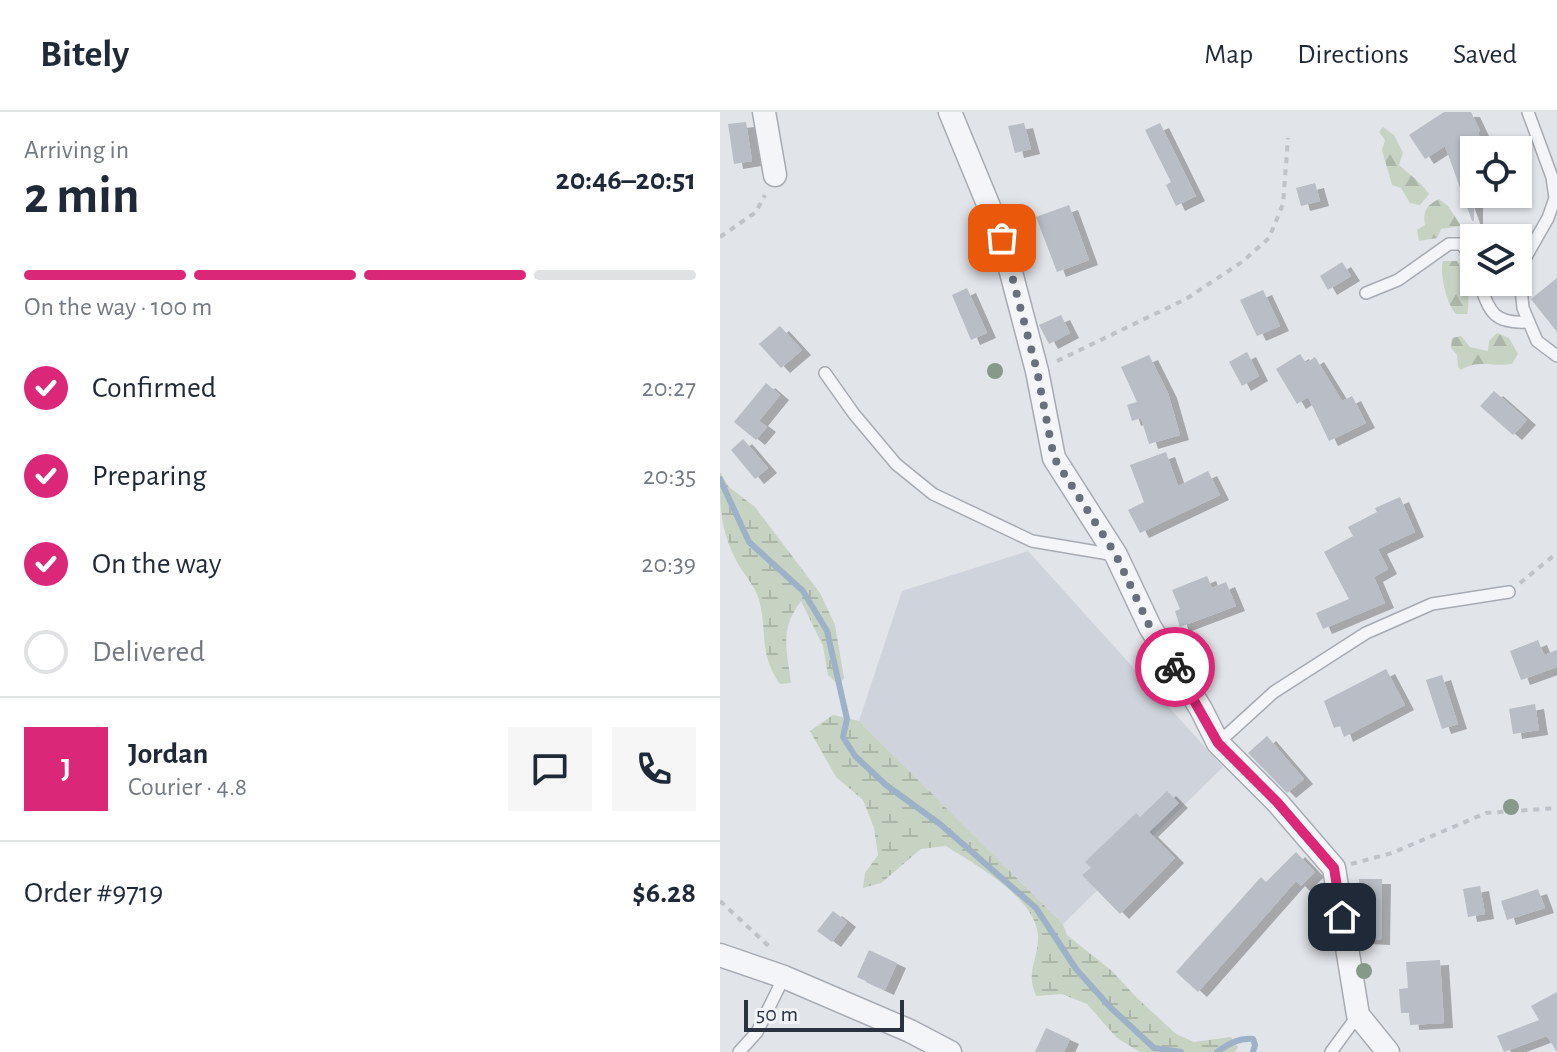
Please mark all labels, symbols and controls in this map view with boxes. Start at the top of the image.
text: Bitely [40,36,129,74]
text: Map [1204,41,1253,69]
text: Directions [1297,41,1409,69]
text: Saved [1453,41,1517,69]
map controls [1460,136,1532,296]
button: locate [1460,136,1532,208]
text: Arriving in [24,137,129,163]
text: 20:46–20:51 [556,165,696,195]
text: 2 min [24,170,139,222]
pin [968,204,1036,272]
icon: bag [980,216,1024,260]
button: layers [1460,224,1532,296]
text: On the way · 100 m [24,294,212,320]
icon: check [24,366,68,410]
text: Confirmed [92,373,216,403]
text: 20:27 [642,375,696,401]
icon: check [24,454,68,498]
text: Preparing [92,461,207,491]
text: 20:35 [643,463,696,489]
icon: check [24,542,68,586]
text: On the way [92,549,221,579]
text: 20:39 [642,551,696,577]
courier [1135,627,1215,707]
text: Delivered [92,637,205,667]
icon: bike [1153,645,1197,689]
button: chat [508,727,592,811]
button: phone [612,727,696,811]
text: Jordan [128,739,208,769]
text: J [61,754,71,784]
text: Courier · 4.8 [128,774,247,800]
text: Order #9719 [24,878,163,908]
text: $6.28 [632,878,696,908]
pin [1308,883,1376,951]
icon: home [1320,895,1364,939]
scale bar [744,996,904,1032]
text: 50 m [756,1003,798,1025]

